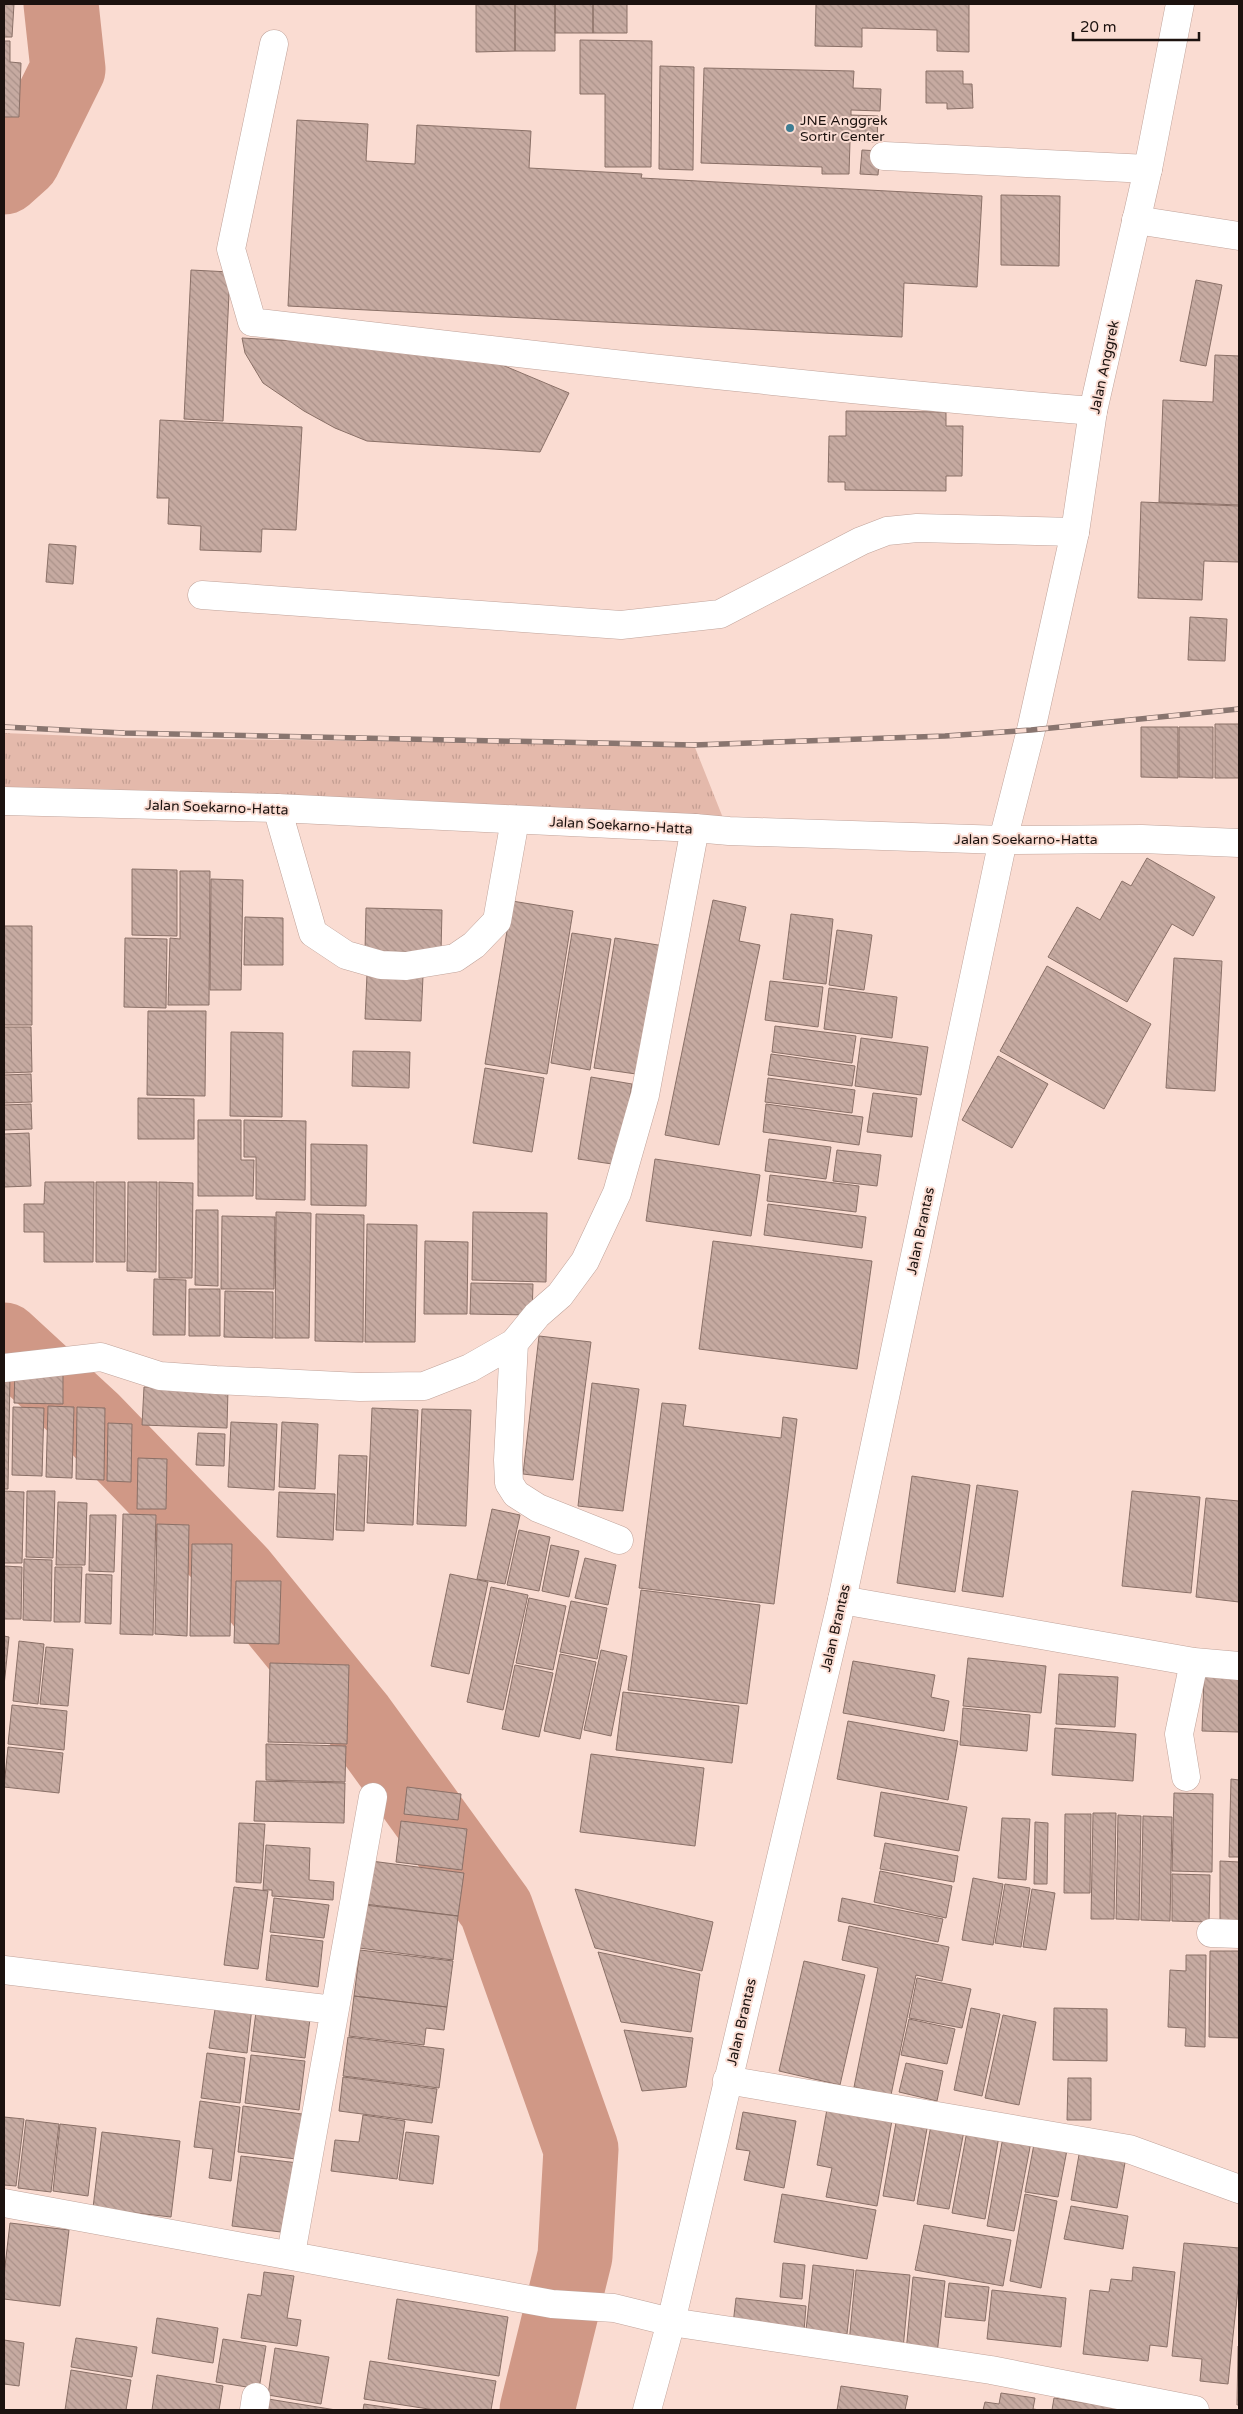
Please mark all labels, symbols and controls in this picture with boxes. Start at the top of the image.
scale bar [1073,10,1199,42]
text: 20 m [1080,18,1117,36]
place label: JNE Anggrek Sortir Center [800,112,888,145]
marker: JNE Anggrek Sortir Center [784,122,796,134]
street label: Jalan Anggrek [1086,318,1123,415]
street label: Jalan Soekarno-Hatta [145,797,289,818]
street label: Jalan Soekarno-Hatta [549,813,693,838]
street label: Jalan Soekarno-Hatta [954,831,1098,848]
street label: Jalan Brantas [903,1186,938,1276]
street label: Jalan Brantas [817,1583,854,1673]
street label: Jalan Brantas [723,1977,760,2067]

